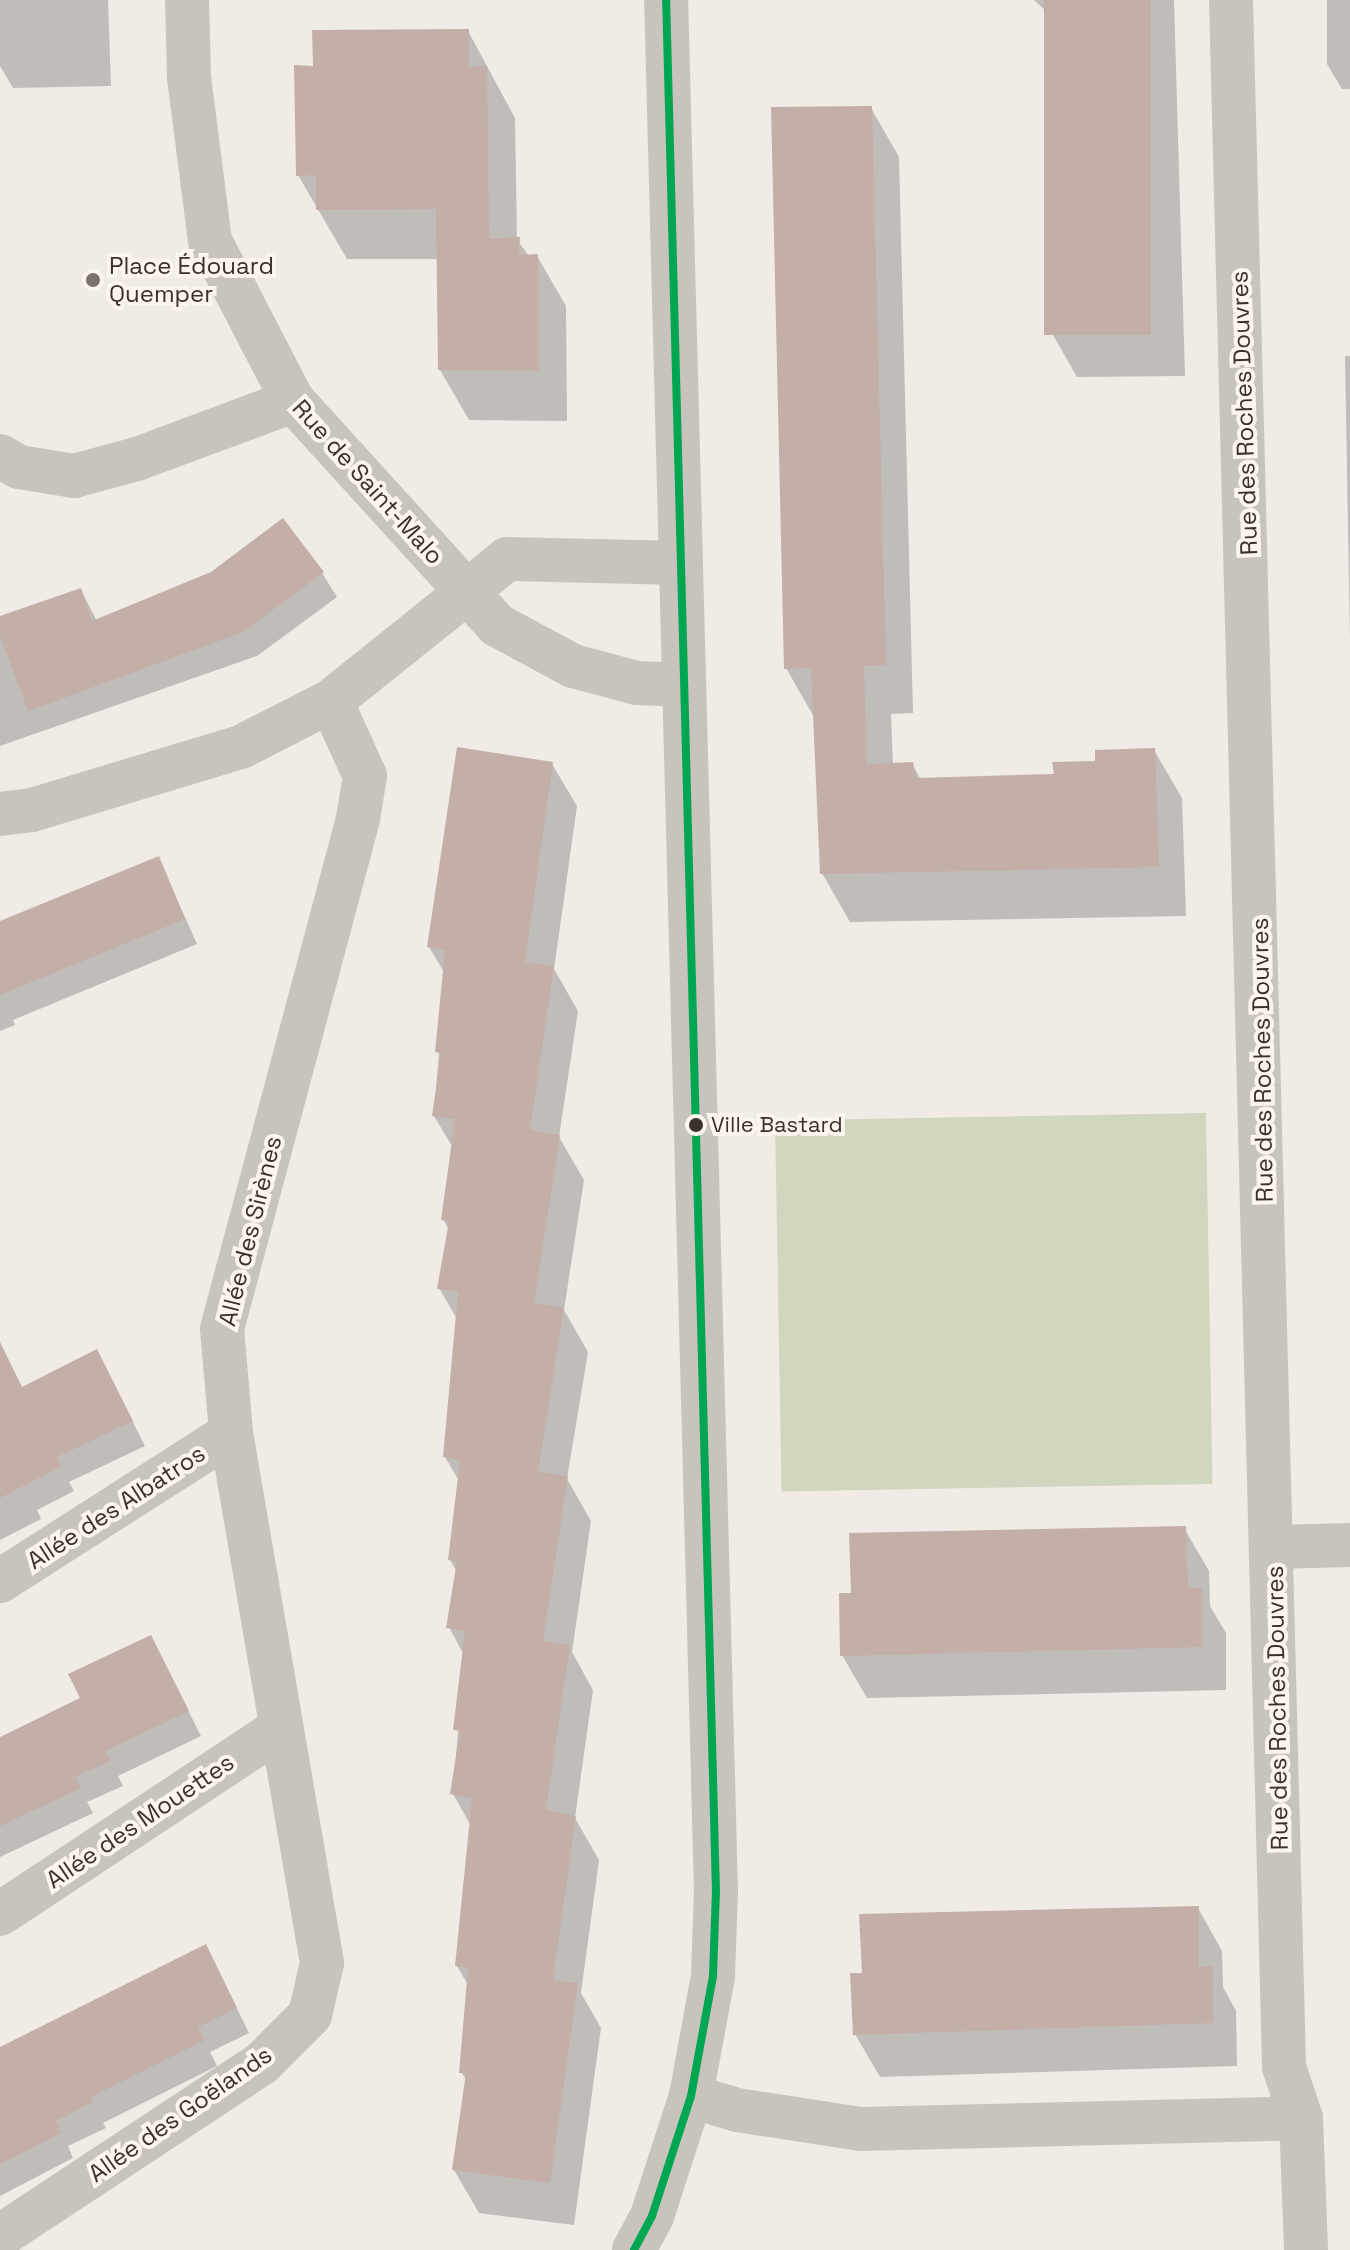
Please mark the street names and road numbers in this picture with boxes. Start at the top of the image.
street label: Rue des Roches Douvres [1225,270,1263,556]
street label: Rue de Saint-Malo [286,394,450,570]
street label: Rue des Roches Douvres [1245,917,1279,1203]
street label: Allée des Sirènes [212,1133,288,1329]
street label: Allée des Albatros [22,1439,210,1575]
street label: Rue des Roches Douvres [1260,1565,1294,1851]
street label: Allée des Mouettes [41,1748,239,1894]
street label: Allée des Goëlands [83,2040,277,2188]

